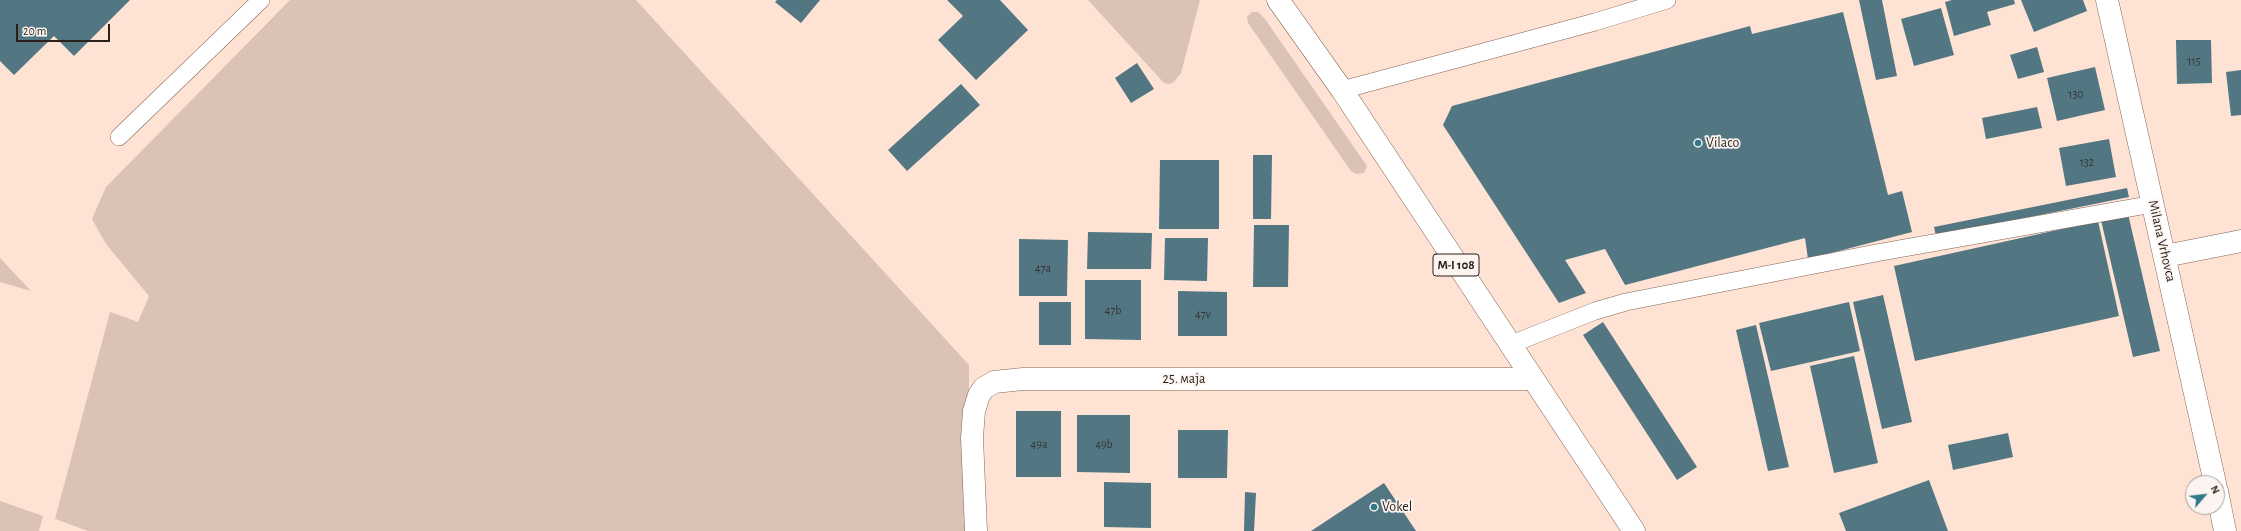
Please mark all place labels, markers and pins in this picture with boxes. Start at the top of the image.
place label: Vilaco [1706,135,1739,151]
marker: Vilaco [1693,138,1703,148]
place label: Vokel [1382,499,1412,515]
marker: Vokel [1369,502,1379,512]

